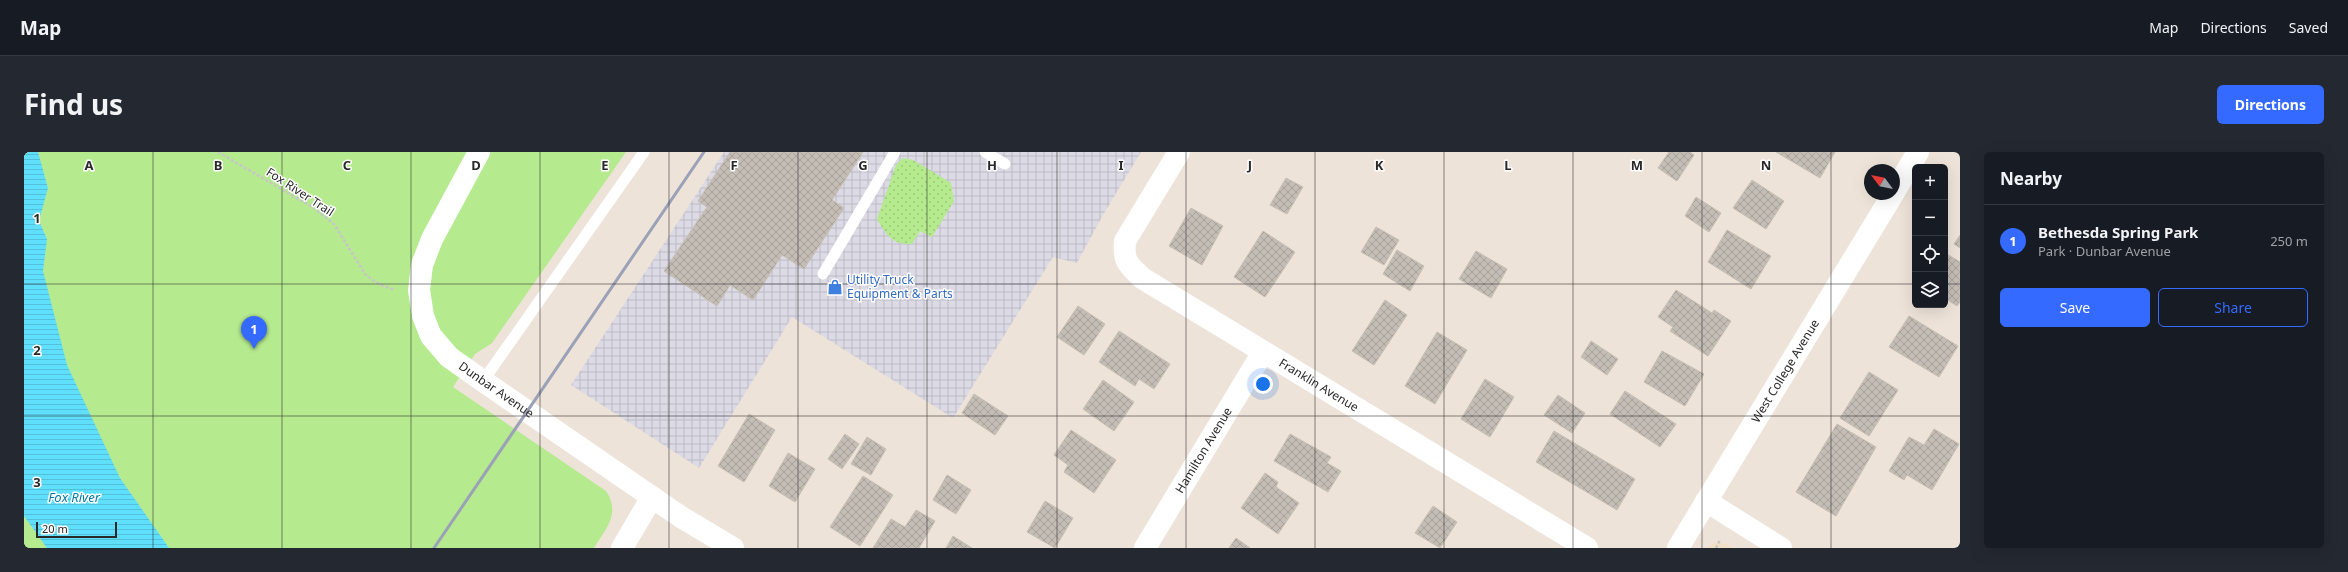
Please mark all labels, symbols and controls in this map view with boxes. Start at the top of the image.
text: Map [20,15,61,41]
text: Map [2149,18,2178,37]
text: Directions [2200,18,2267,37]
text: Saved [2289,18,2328,37]
text: Find us [24,85,123,123]
button: Directions [2217,85,2324,124]
text: A [85,156,94,174]
text: B [214,156,222,174]
text: C [343,156,351,174]
text: D [471,156,481,174]
text: E [601,156,609,174]
text: F [730,156,738,174]
text: G [858,156,868,174]
text: H [987,156,997,174]
text: I [1118,156,1124,174]
text: J [1247,156,1252,174]
text: K [1375,156,1384,174]
text: L [1504,156,1512,174]
text: M [1631,156,1643,174]
text: N [1761,156,1771,174]
street label: Fox River Trail [263,163,338,220]
north arrow [1864,164,1900,200]
map controls [1912,164,1948,308]
button: + [1912,164,1948,200]
text: Nearby [2000,167,2062,190]
button: − [1912,200,1948,236]
text: 1 [33,209,41,227]
text: Bethesda Spring Park [2038,222,2198,242]
text: 1 [2009,232,2017,250]
text: 250 m [2270,232,2308,250]
button: locate [1912,236,1948,272]
text: Park · Dunbar Avenue [2038,242,2171,260]
place label: Utility Truck Equipment & Parts [847,271,953,302]
button: layers [1912,272,1948,308]
shop icon: Utility Truck Equipment & Parts [826,278,844,296]
button: Save [2000,288,2150,327]
button: Share [2158,288,2308,327]
pin: 1 [241,316,267,349]
street label: West College Avenue [1747,316,1823,426]
text: 2 [33,341,41,359]
street label: Franklin Avenue [1276,354,1362,416]
street label: Dunbar Avenue [455,357,538,422]
your location [1253,374,1273,394]
street label: Hamilton Avenue [1171,404,1236,496]
text: 3 [33,473,41,491]
water label: Fox River [48,488,101,506]
scale bar [36,520,117,539]
text: 20 m [42,521,68,536]

